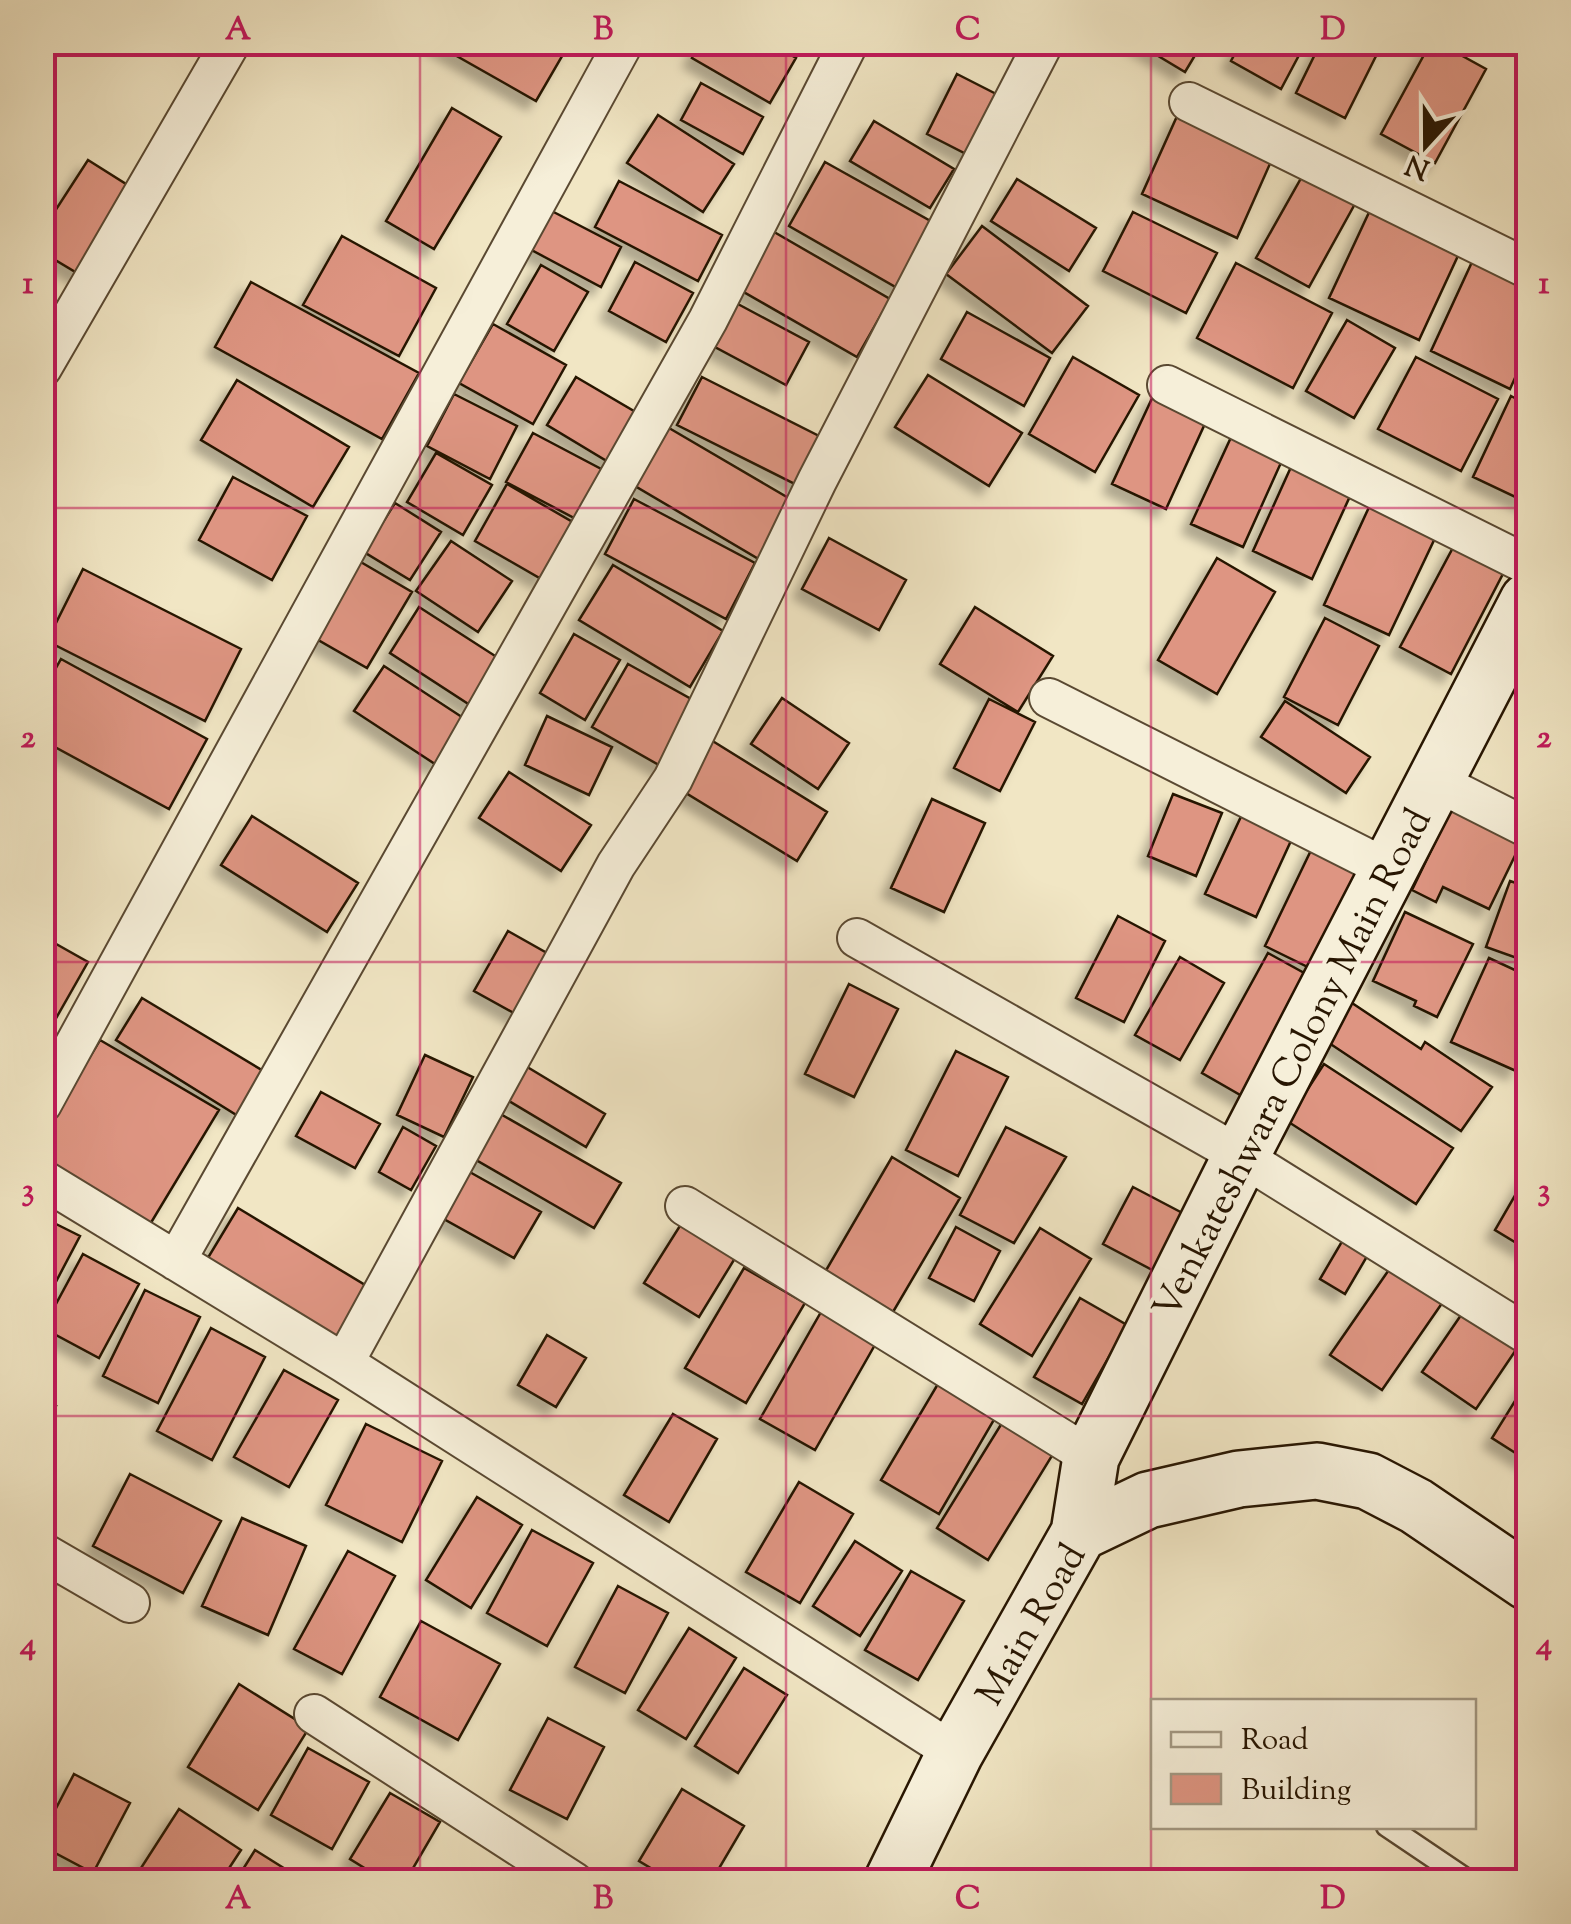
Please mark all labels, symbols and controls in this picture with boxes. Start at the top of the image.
text: A [225,8,251,54]
text: B [593,8,613,54]
text: C [955,8,981,54]
text: D [1320,8,1346,54]
north arrow [1376,95,1476,195]
text: N [1401,143,1436,188]
text: 1 [23,262,34,308]
text: 1 [1539,262,1550,308]
text: 2 [21,716,36,762]
text: 2 [1537,716,1552,762]
street label: Venkateshwara Colony Main Road [1142,800,1447,1329]
text: 3 [22,1169,34,1215]
text: 3 [1538,1169,1550,1215]
street label: Main Road [965,1535,1102,1717]
text: 4 [19,1623,36,1669]
text: 4 [1535,1623,1552,1669]
legend [1151,1699,1476,1829]
text: Road [1241,1720,1308,1763]
text: Building [1241,1770,1351,1813]
text: A [225,1877,251,1923]
text: B [593,1877,613,1923]
text: C [955,1877,981,1923]
text: D [1320,1877,1346,1923]

